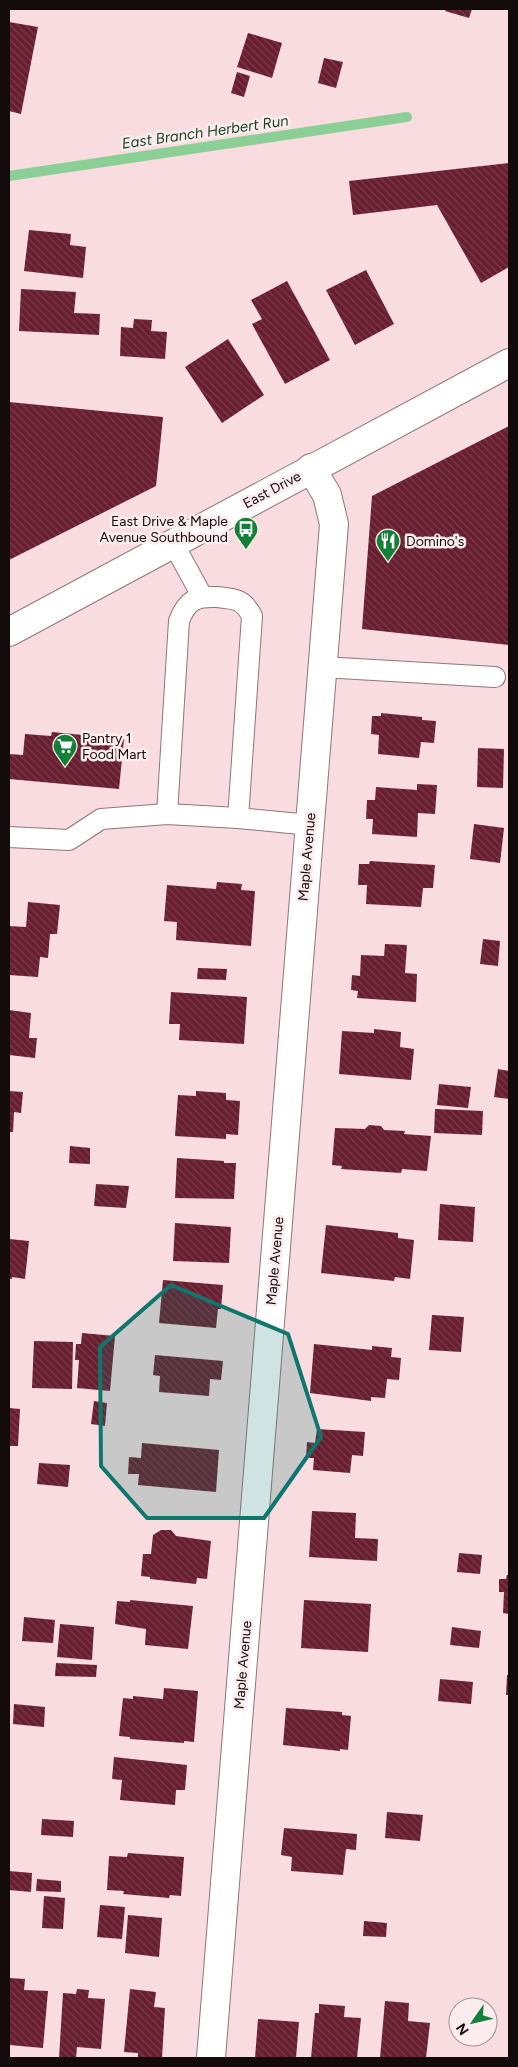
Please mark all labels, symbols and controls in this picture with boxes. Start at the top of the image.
water label: East Branch Herbert Run [120,111,290,153]
street label: East Drive [240,468,304,512]
place label: East Drive & Maple Avenue Southbound [99,513,228,546]
bus stop icon: East Drive & Maple Avenue Southbound [233,516,259,550]
restaurant icon: Domino's [375,528,401,562]
place label: Domino's [406,533,464,550]
place label: Pantry 1 Food Mart [82,730,146,763]
supermarket icon: Pantry 1 Food Mart [52,733,78,767]
street label: Maple Avenue [295,812,319,902]
street label: Maple Avenue [263,1216,287,1306]
street label: Maple Avenue [231,1620,255,1710]
north arrow [448,1997,498,2047]
text: N [453,2020,473,2038]

